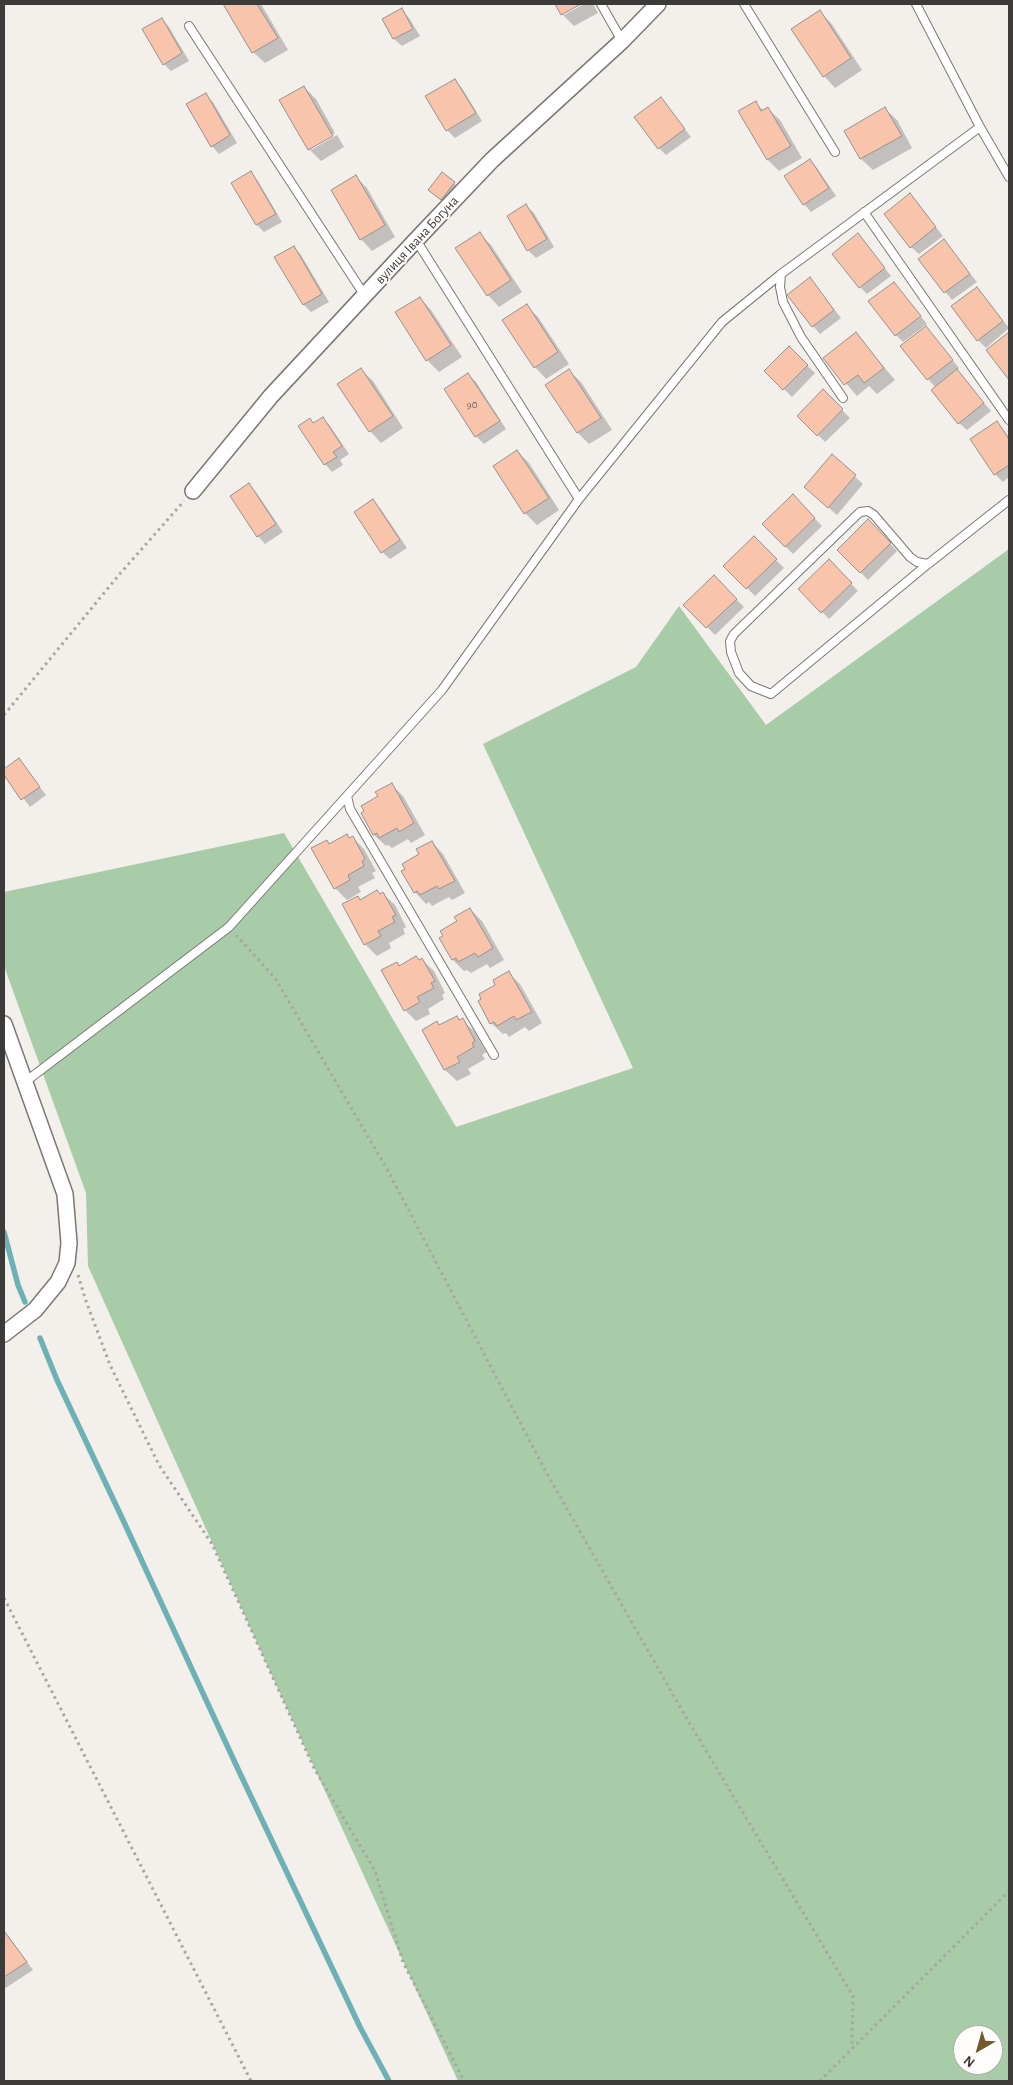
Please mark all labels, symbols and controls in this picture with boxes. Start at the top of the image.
street label: вулиця Івана Богуна [372,192,462,288]
house number: 90 [467,398,477,412]
north arrow [953,2025,1003,2075]
text: N [961,2053,978,2070]

